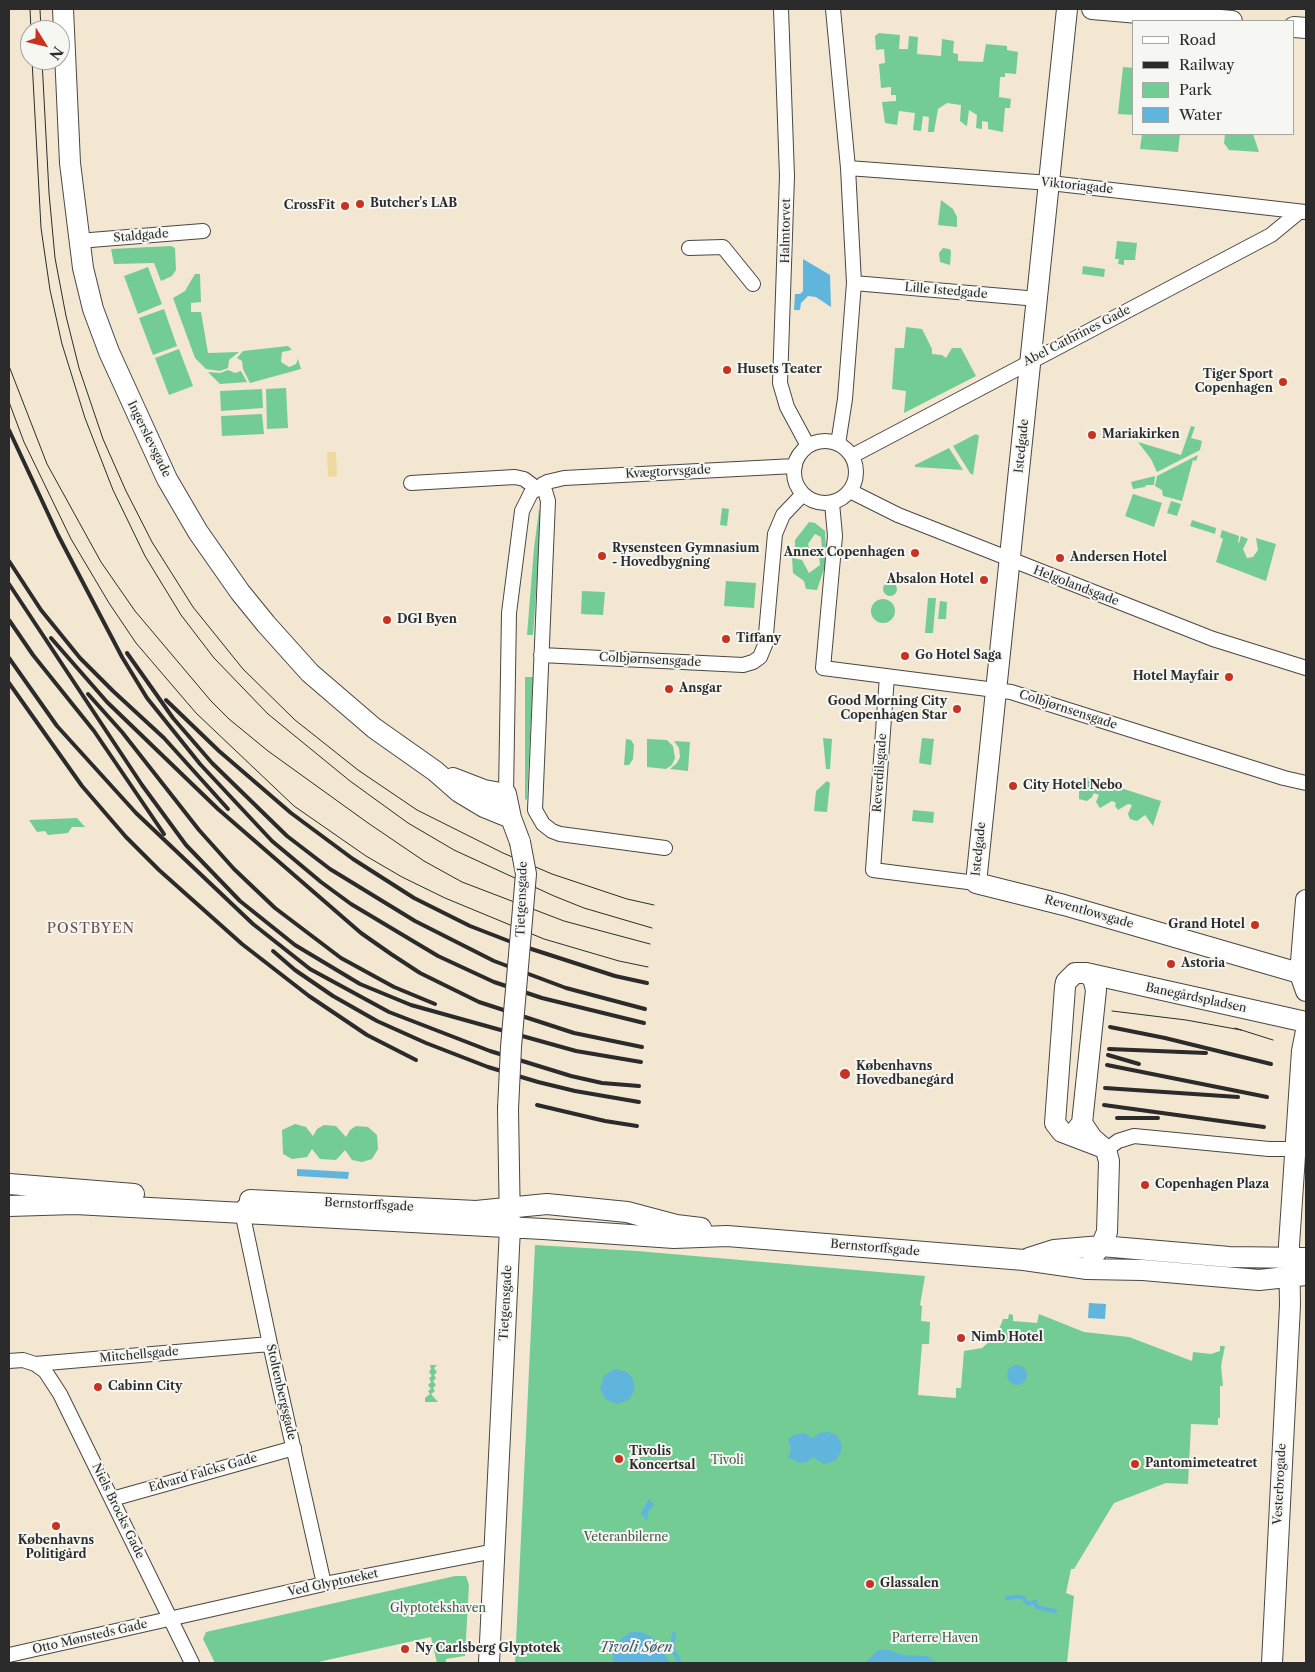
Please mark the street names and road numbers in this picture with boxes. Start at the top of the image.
street label: Viktoriagade [1040,175,1114,197]
street label: Halmtorvet [778,198,794,264]
street label: Staldgade [113,226,169,246]
street label: Lille Istedgade [904,280,988,302]
street label: Abel Cathrines Gade [1021,303,1133,369]
street label: Ingerslevsgade [124,398,174,480]
street label: Istedgade [1012,418,1032,474]
street label: Kvægtorvsgade [625,463,711,481]
street label: Helgolandsgade [1031,563,1121,609]
street label: Colbjørnsensgade [599,650,701,670]
street label: Colbjørnsensgade [1017,687,1119,733]
street label: Reverdilsgade [870,733,890,813]
street label: Istedgade [969,821,989,877]
street label: Tietgensgade [513,861,531,937]
street label: Reventlowsgade [1043,892,1135,932]
street label: Banegårdspladsen [1144,980,1248,1016]
street label: Bernstorffsgade [324,1195,414,1215]
street label: Bernstorffsgade [830,1237,920,1259]
street label: Tietgensgade [497,1265,515,1341]
street label: Stoltenbergsgade [263,1343,299,1441]
street label: Mitchellsgade [99,1344,179,1366]
street label: Vesterbrogade [1271,1443,1289,1525]
street label: Edvard Falcks Gade [147,1451,259,1495]
street label: Niels Brocks Gade [89,1461,147,1561]
street label: Ved Glyptoteket [286,1566,380,1600]
street label: Otto Mønsteds Gade [31,1617,149,1657]

